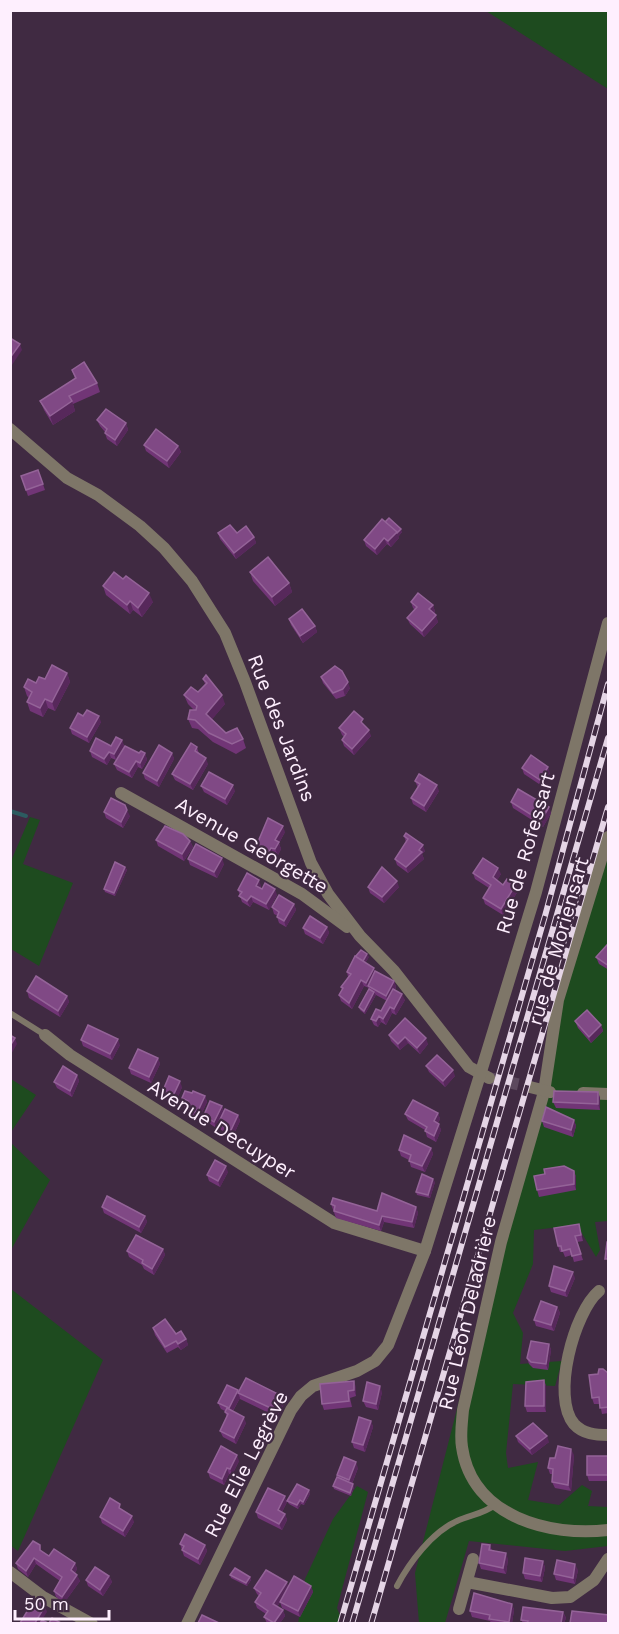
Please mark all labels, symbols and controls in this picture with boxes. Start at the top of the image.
street label: Rue des Jardins [243,651,321,805]
street label: Rue de Rofessart [490,769,560,937]
street label: Avenue Georgette [171,792,333,898]
street label: rue de Moriensart [522,854,594,1028]
street label: Avenue Decuyper [144,1074,300,1184]
street label: Rue Léon Deladrière [433,1214,501,1412]
street label: Rue Elie Legrève [199,1387,293,1541]
scale bar [15,1583,110,1621]
text: 50 m [24,1593,69,1614]

